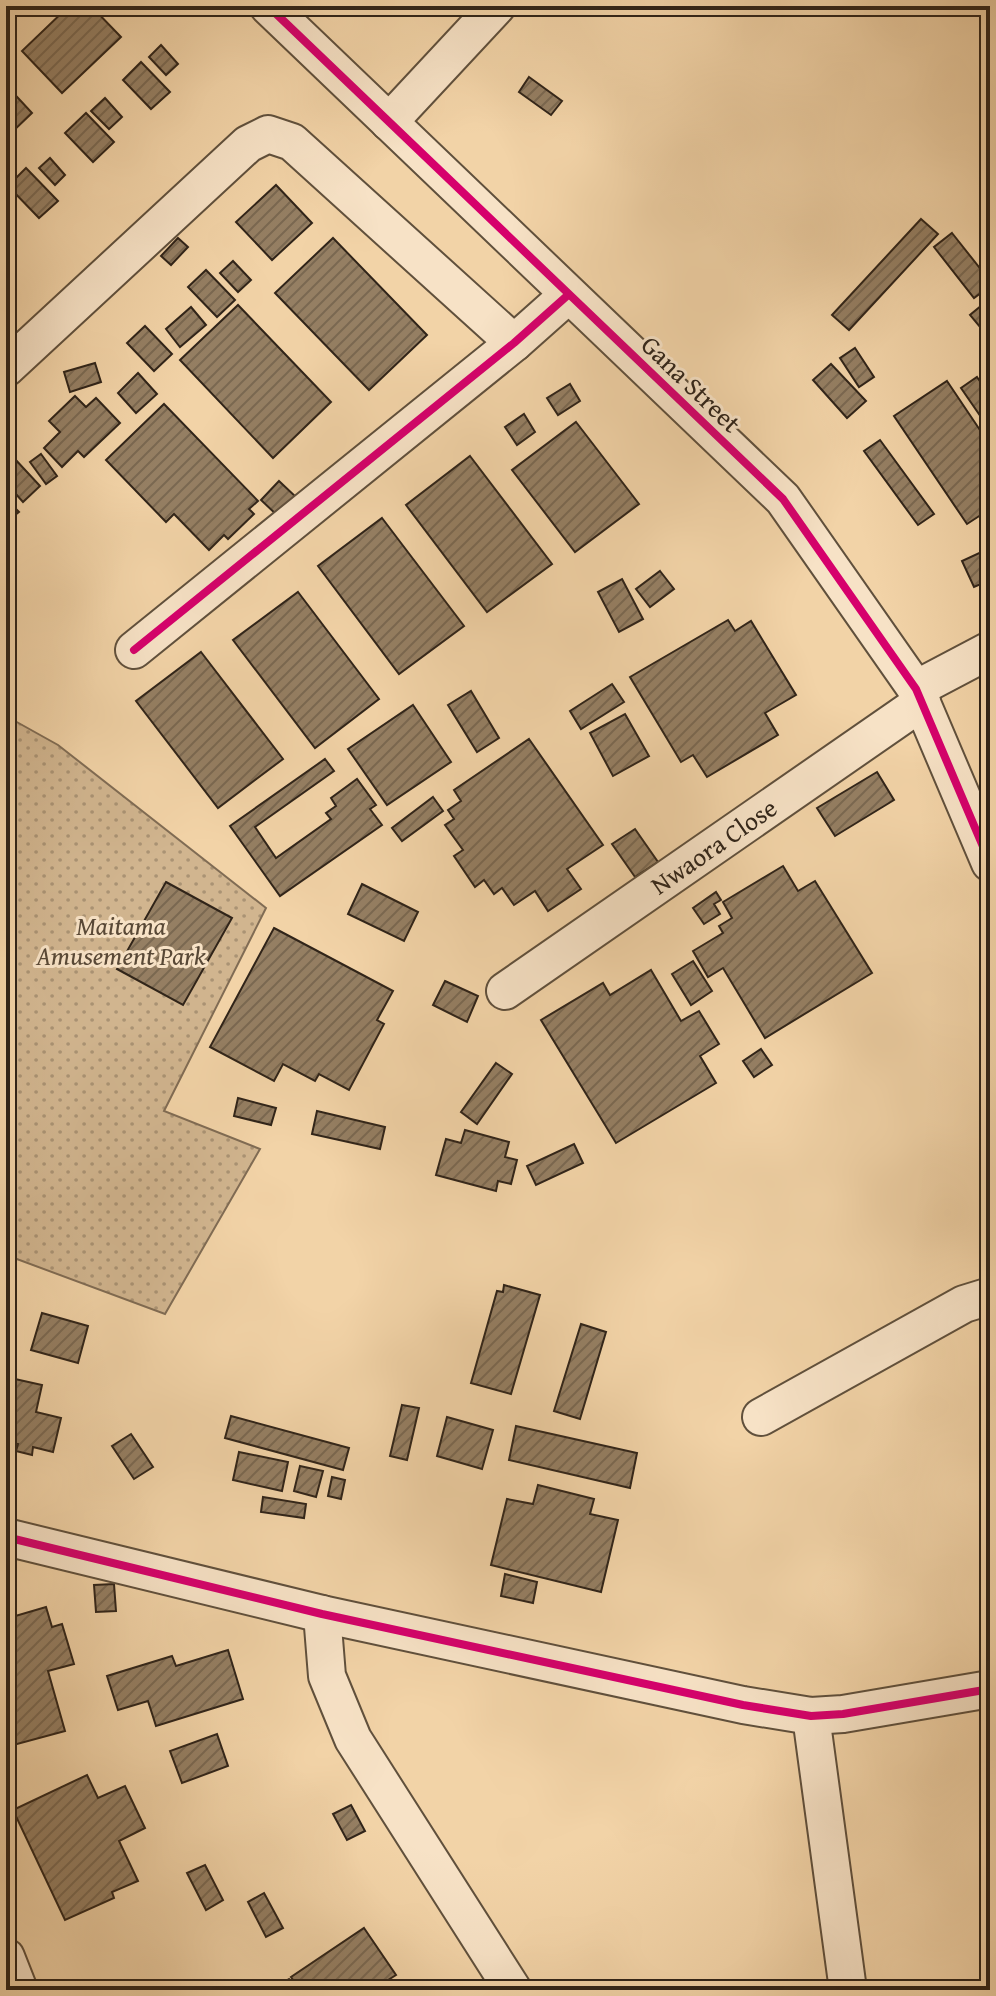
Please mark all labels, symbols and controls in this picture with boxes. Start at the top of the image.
street label: Gana Street [632,326,750,441]
street label: Nwaora Close [642,788,785,904]
park label: Maitama Amusement Park [35,906,206,975]

